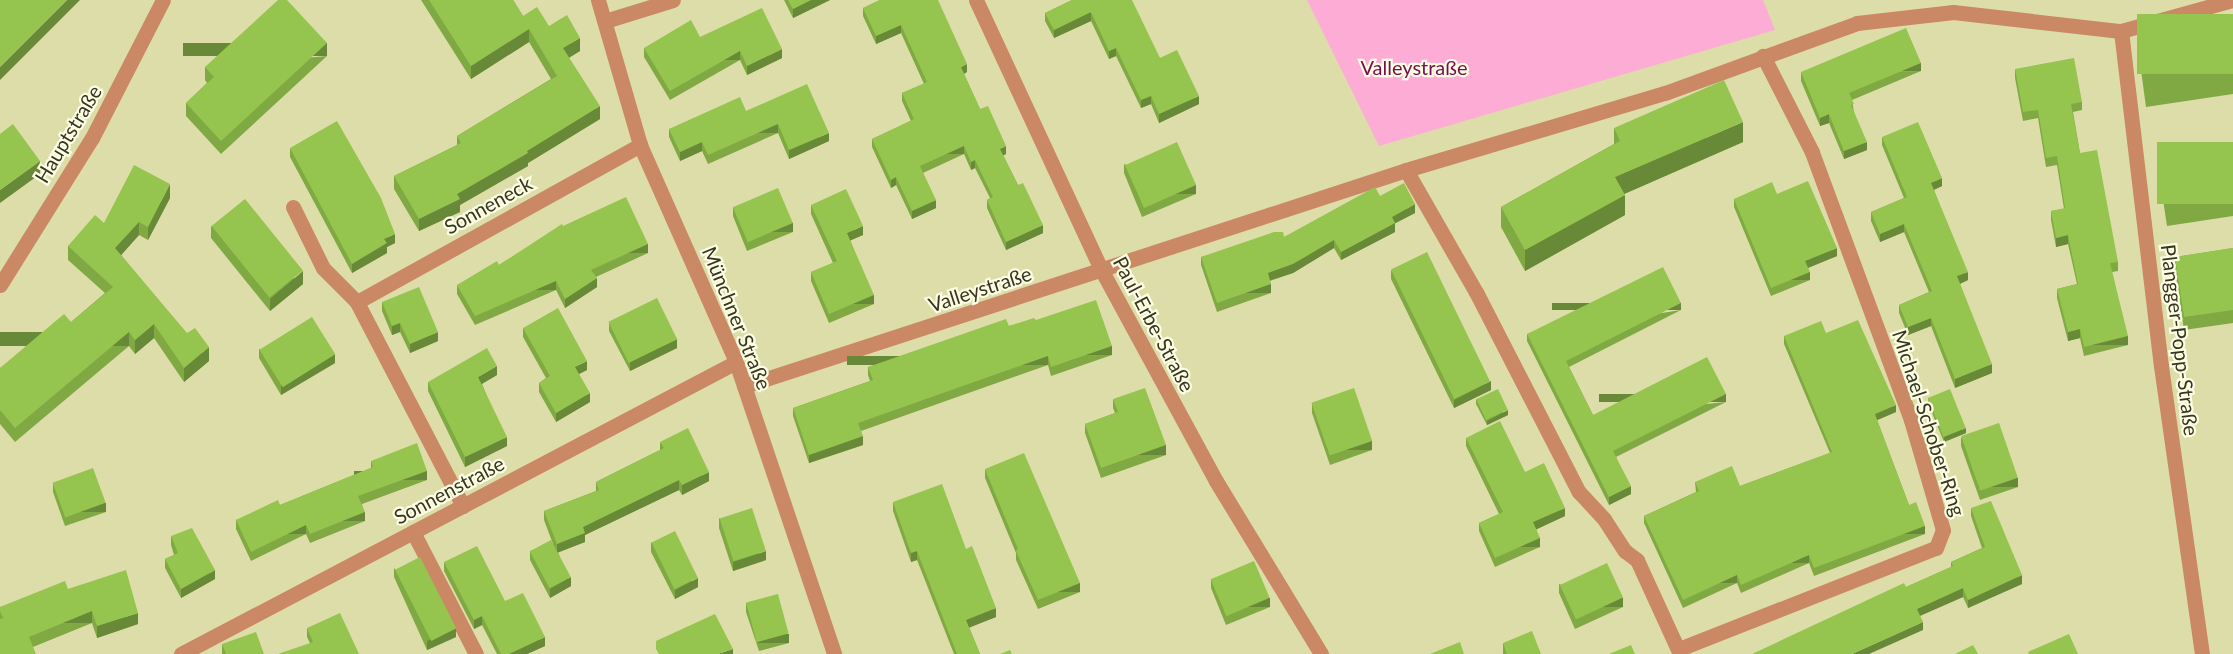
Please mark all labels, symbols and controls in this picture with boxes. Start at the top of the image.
park label: Valleystraße [1361,55,1467,79]
street label: Hauptstraße [30,81,106,187]
street label: Sonneneck [440,171,536,239]
street label: Münchner Straße [697,243,777,393]
street label: Plangger-Popp-Straße [2156,243,2204,437]
street label: Paul-Erbe-Straße [1108,252,1200,396]
street label: Valleystraße [925,261,1035,317]
street label: Michael-Schober-Ring [1888,327,1970,519]
street label: Sonnenstraße [390,451,508,529]

